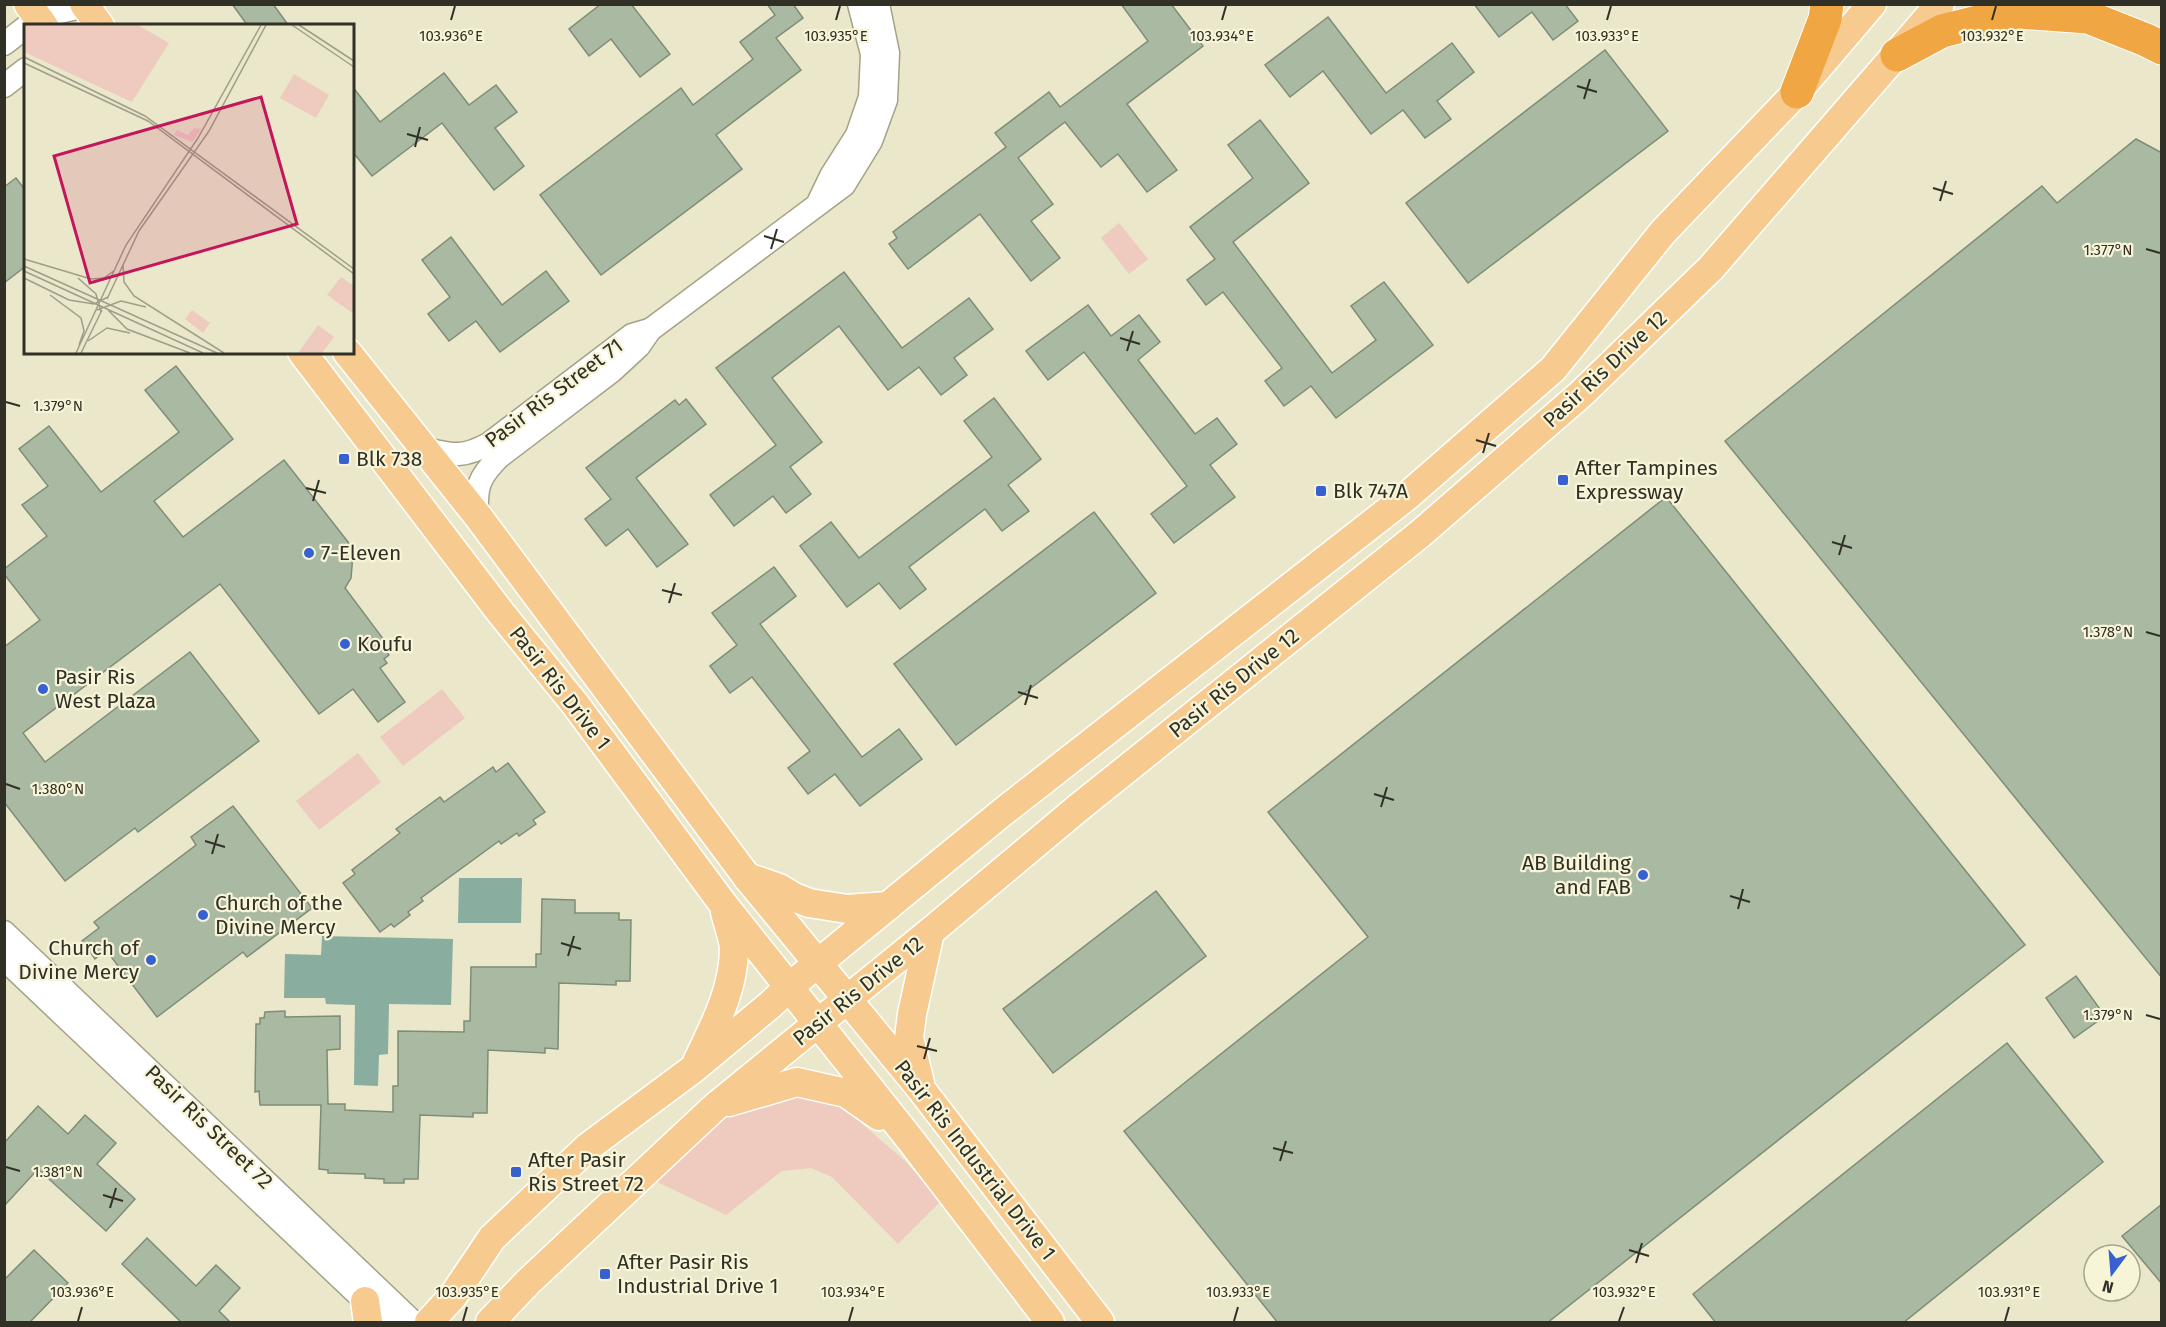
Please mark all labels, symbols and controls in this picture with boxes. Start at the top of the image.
inset map [24,24,354,354]
text: 103.936°E [419,27,483,45]
text: 103.935°E [804,27,868,45]
text: 103.934°E [1190,27,1254,45]
text: 103.933°E [1575,27,1639,45]
text: 103.932°E [1960,27,2024,45]
text: 1.377°N [2083,241,2133,259]
street label: Pasir Ris Drive 12 [1538,305,1672,433]
street label: Pasir Ris Street 71 [480,333,628,453]
text: 1.379°N [33,397,83,415]
place label: Blk 738 [356,446,422,472]
marker: Blk 738 [337,452,351,466]
place label: After Tampines Expressway [1575,455,1718,505]
marker: After Tampines Expressway [1556,473,1570,487]
place label: Blk 747A [1333,478,1408,504]
marker: Blk 747A [1314,484,1328,498]
place label: 7-Eleven [321,540,401,566]
marker: 7-Eleven [302,546,316,560]
street label: Pasir Ris Drive 1 [504,621,616,755]
street label: Pasir Ris Drive 12 [1164,623,1304,743]
text: 1.378°N [2083,623,2133,641]
place label: Koufu [357,631,413,657]
marker: Koufu [338,637,352,651]
place label: Pasir Ris West Plaza [55,664,156,714]
marker: Pasir Ris West Plaza [36,682,50,696]
text: 1.380°N [32,780,84,798]
place label: AB Building and FAB [1522,850,1631,900]
marker: AB Building and FAB [1636,868,1650,882]
place label: Church of the Divine Mercy [215,890,343,940]
marker: Church of the Divine Mercy [196,908,210,922]
street label: Pasir Ris Drive 12 [788,931,928,1051]
place label: Church of Divine Mercy [18,935,141,985]
marker: Church of Divine Mercy [144,953,158,967]
text: 1.379°N [2083,1006,2133,1024]
street label: Pasir Ris Industrial Drive 1 [889,1055,1061,1265]
street label: Pasir Ris Street 72 [140,1059,278,1195]
place label: After Pasir Ris Street 72 [528,1147,644,1197]
text: 1.381°N [33,1163,83,1181]
marker: After Pasir Ris Street 72 [509,1165,523,1179]
north arrow [2082,1243,2142,1303]
place label: After Pasir Ris Industrial Drive 1 [617,1249,779,1299]
marker: After Pasir Ris Industrial Drive 1 [598,1267,612,1281]
text: N [2100,1276,2116,1298]
text: 103.936°E [50,1283,114,1301]
text: 103.935°E [435,1283,499,1301]
text: 103.934°E [821,1283,885,1301]
text: 103.933°E [1206,1283,1270,1301]
text: 103.932°E [1592,1283,1656,1301]
text: 103.931°E [1978,1283,2040,1301]

